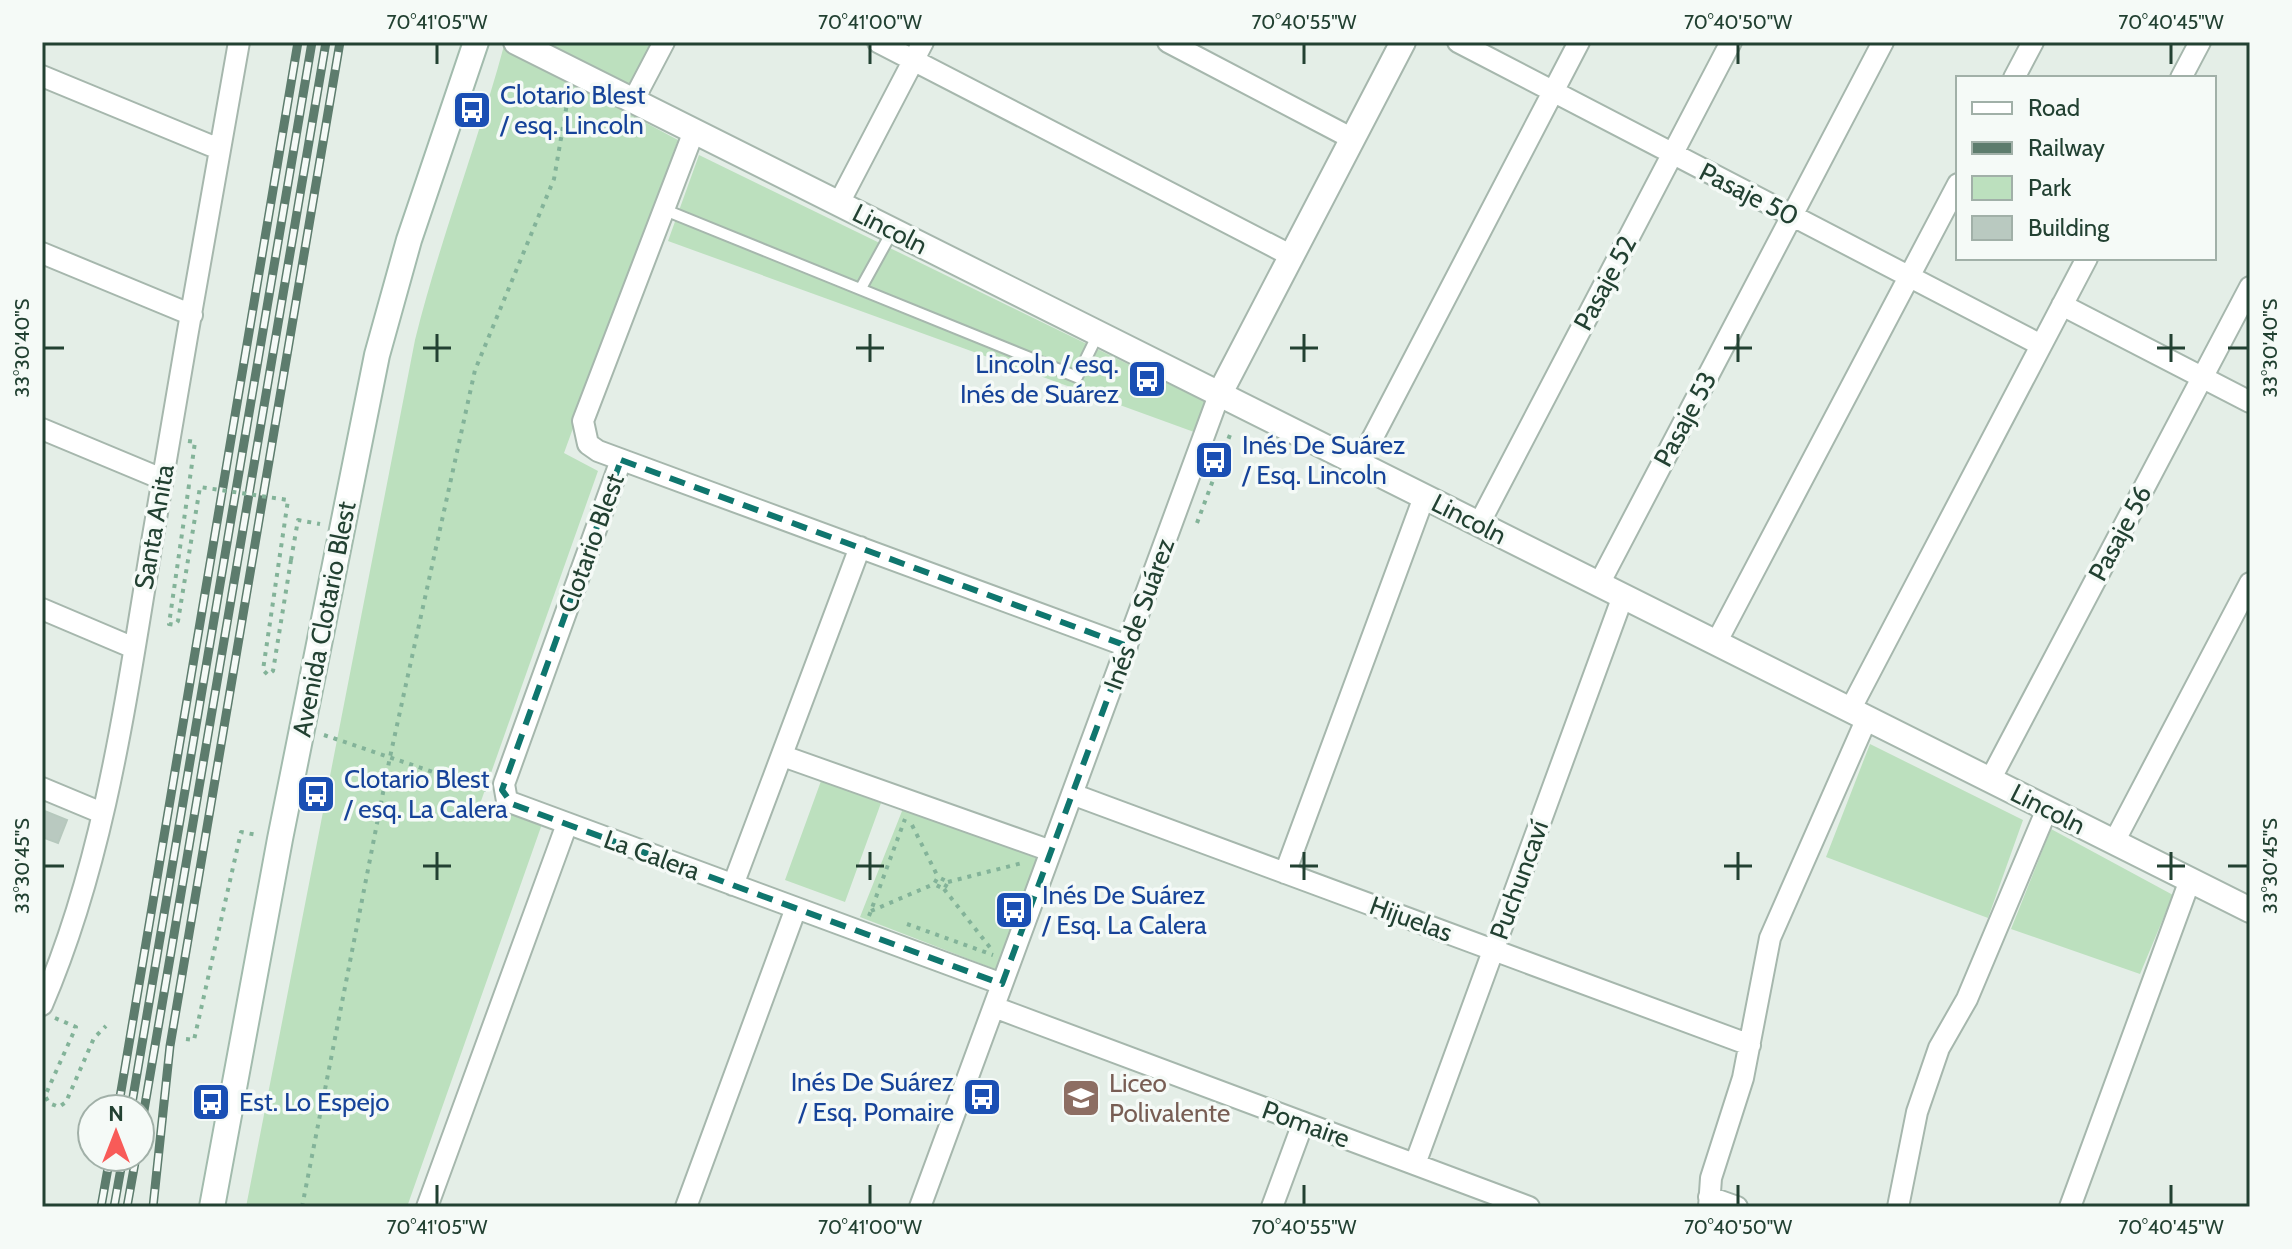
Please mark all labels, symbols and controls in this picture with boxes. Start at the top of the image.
text: 70°41'05"W [387,10,487,34]
text: 70°41'00"W [818,10,922,34]
text: 70°40'55"W [1251,10,1357,34]
text: 70°40'50"W [1684,10,1792,34]
text: 70°40'45"W [2118,10,2224,34]
legend [1956,76,2216,260]
place label: Clotario Blest / esq. Lincoln [499,79,646,141]
bus stop icon: Clotario Blest / esq. Lincoln [451,89,493,131]
text: Road [2028,93,2080,122]
text: Railway [2028,133,2105,162]
street label: Pasaje 50 [1694,155,1804,233]
text: Park [2028,173,2071,202]
street label: Lincoln [847,197,933,261]
text: Building [2028,213,2110,242]
street label: Pasaje 52 [1567,230,1643,336]
text: 33°30'40"S [10,298,34,397]
text: 33°30'40"S [2258,298,2282,397]
place label: Lincoln / esq. Inés de Suárez [960,348,1119,410]
bus stop icon: Lincoln / esq. Inés de Suárez [1126,358,1168,400]
street label: Pasaje 53 [1647,366,1723,472]
place label: Inés De Suárez / Esq. Lincoln [1241,429,1405,491]
bus stop icon: Inés De Suárez / Esq. Lincoln [1193,439,1235,481]
street label: Santa Anita [127,461,181,592]
street label: Clotario Blest [551,469,631,617]
street label: Pasaje 56 [2082,480,2158,586]
street label: Lincoln [1426,487,1512,551]
street label: Avenida Clotario Blest [285,498,363,739]
street label: Inés de Suárez [1097,534,1181,694]
place label: Clotario Blest / esq. La Calera [343,763,508,825]
bus stop icon: Clotario Blest / esq. La Calera [295,773,337,815]
street label: Lincoln [2005,777,2091,841]
street label: Puchuncaví [1483,816,1555,944]
text: 33°30'45"S [10,818,34,914]
text: 33°30'45"S [2258,818,2282,914]
street label: La Calera [600,823,705,887]
place label: Inés De Suárez / Esq. La Calera [1041,879,1207,941]
bus stop icon: Inés De Suárez / Esq. La Calera [993,889,1035,931]
street label: Hijuelas [1365,889,1457,949]
place label: Inés De Suárez / Esq. Pomaire [791,1066,954,1128]
place label: Liceo Polivalente [1109,1067,1230,1129]
bus stop icon: Inés De Suárez / Esq. Pomaire [961,1076,1003,1118]
school or university icon: Liceo Polivalente [1060,1077,1102,1119]
bus stop icon: Est. Lo Espejo [190,1081,232,1123]
place label: Est. Lo Espejo [239,1086,390,1118]
north arrow [76,1093,156,1173]
street label: Pomaire [1258,1093,1354,1155]
text: N [108,1100,124,1127]
text: 70°41'05"W [387,1215,487,1239]
text: 70°41'00"W [818,1215,922,1239]
text: 70°40'55"W [1251,1215,1357,1239]
text: 70°40'50"W [1684,1215,1792,1239]
text: 70°40'45"W [2118,1215,2224,1239]

